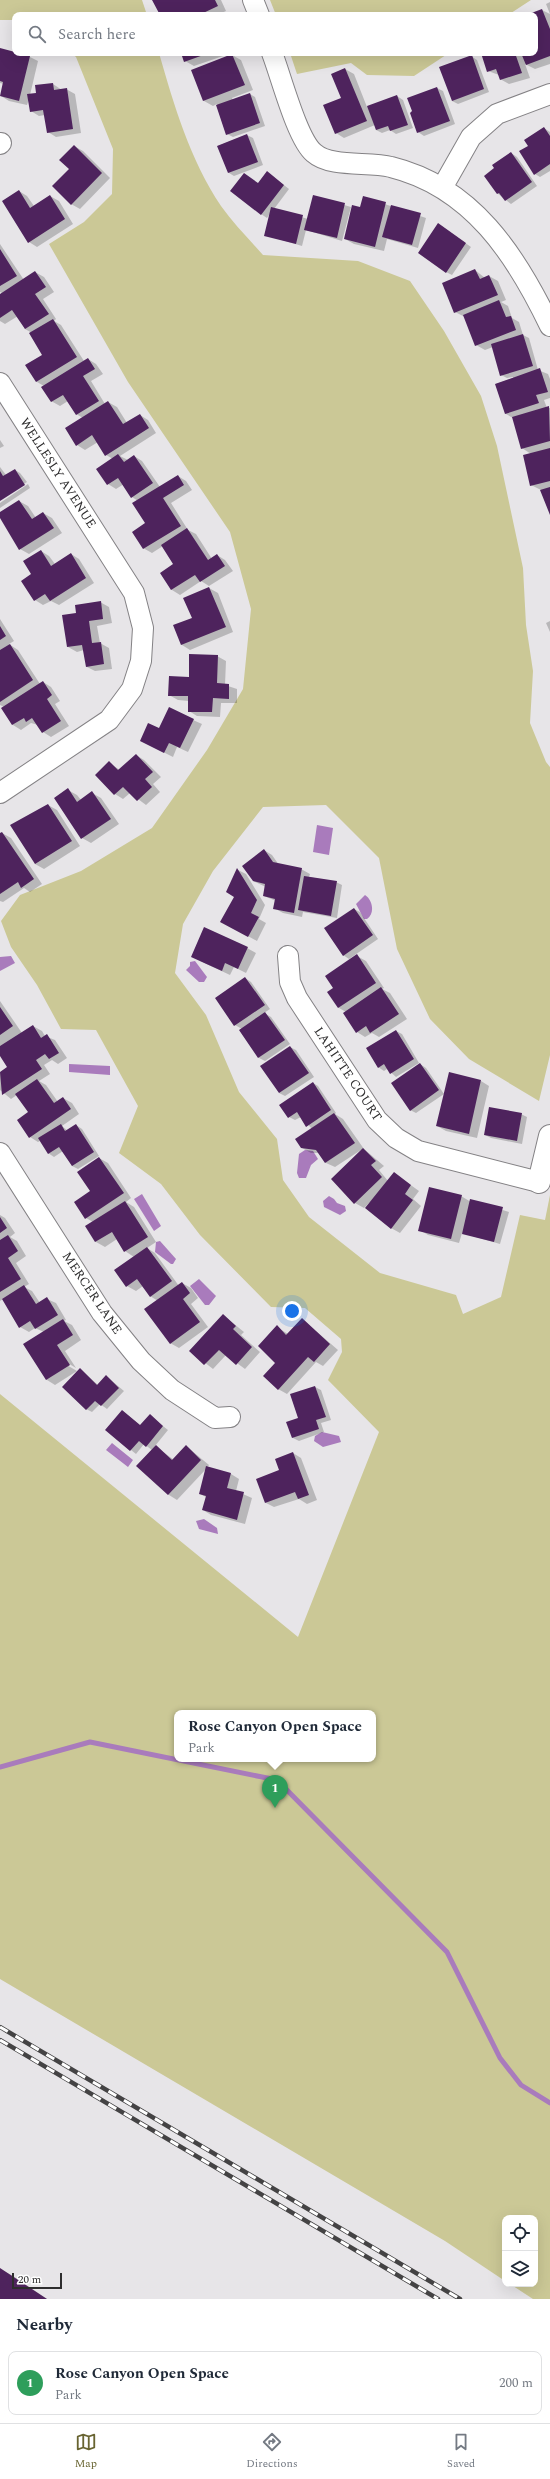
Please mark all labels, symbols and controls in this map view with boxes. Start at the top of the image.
search box [12,12,538,56]
icon: search [26,23,48,45]
text: Search here [58,23,136,46]
street label: WELLESLY AVENUE [15,414,101,532]
street label: LAHITTE COURT [309,1023,387,1125]
street label: MERCER LANE [57,1248,127,1338]
your location [282,1301,302,1321]
popup [174,1710,376,1762]
text: Rose Canyon Open Space [188,1715,362,1738]
text: Park [188,1738,215,1758]
pin: 1 [262,1775,288,1808]
map controls [502,2215,538,2287]
button: locate [502,2215,538,2251]
button: layers [502,2251,538,2287]
scale bar [12,2271,62,2290]
text: 20 m [18,2271,41,2288]
text: Nearby [16,2312,72,2338]
text: Rose Canyon Open Space [55,2362,229,2385]
text: 1 [26,2373,34,2393]
text: 200 m [499,2373,533,2393]
text: Park [55,2385,82,2405]
tab: Map [75,2431,97,2472]
tab: Directions [246,2431,298,2472]
tab: Saved [447,2431,475,2472]

